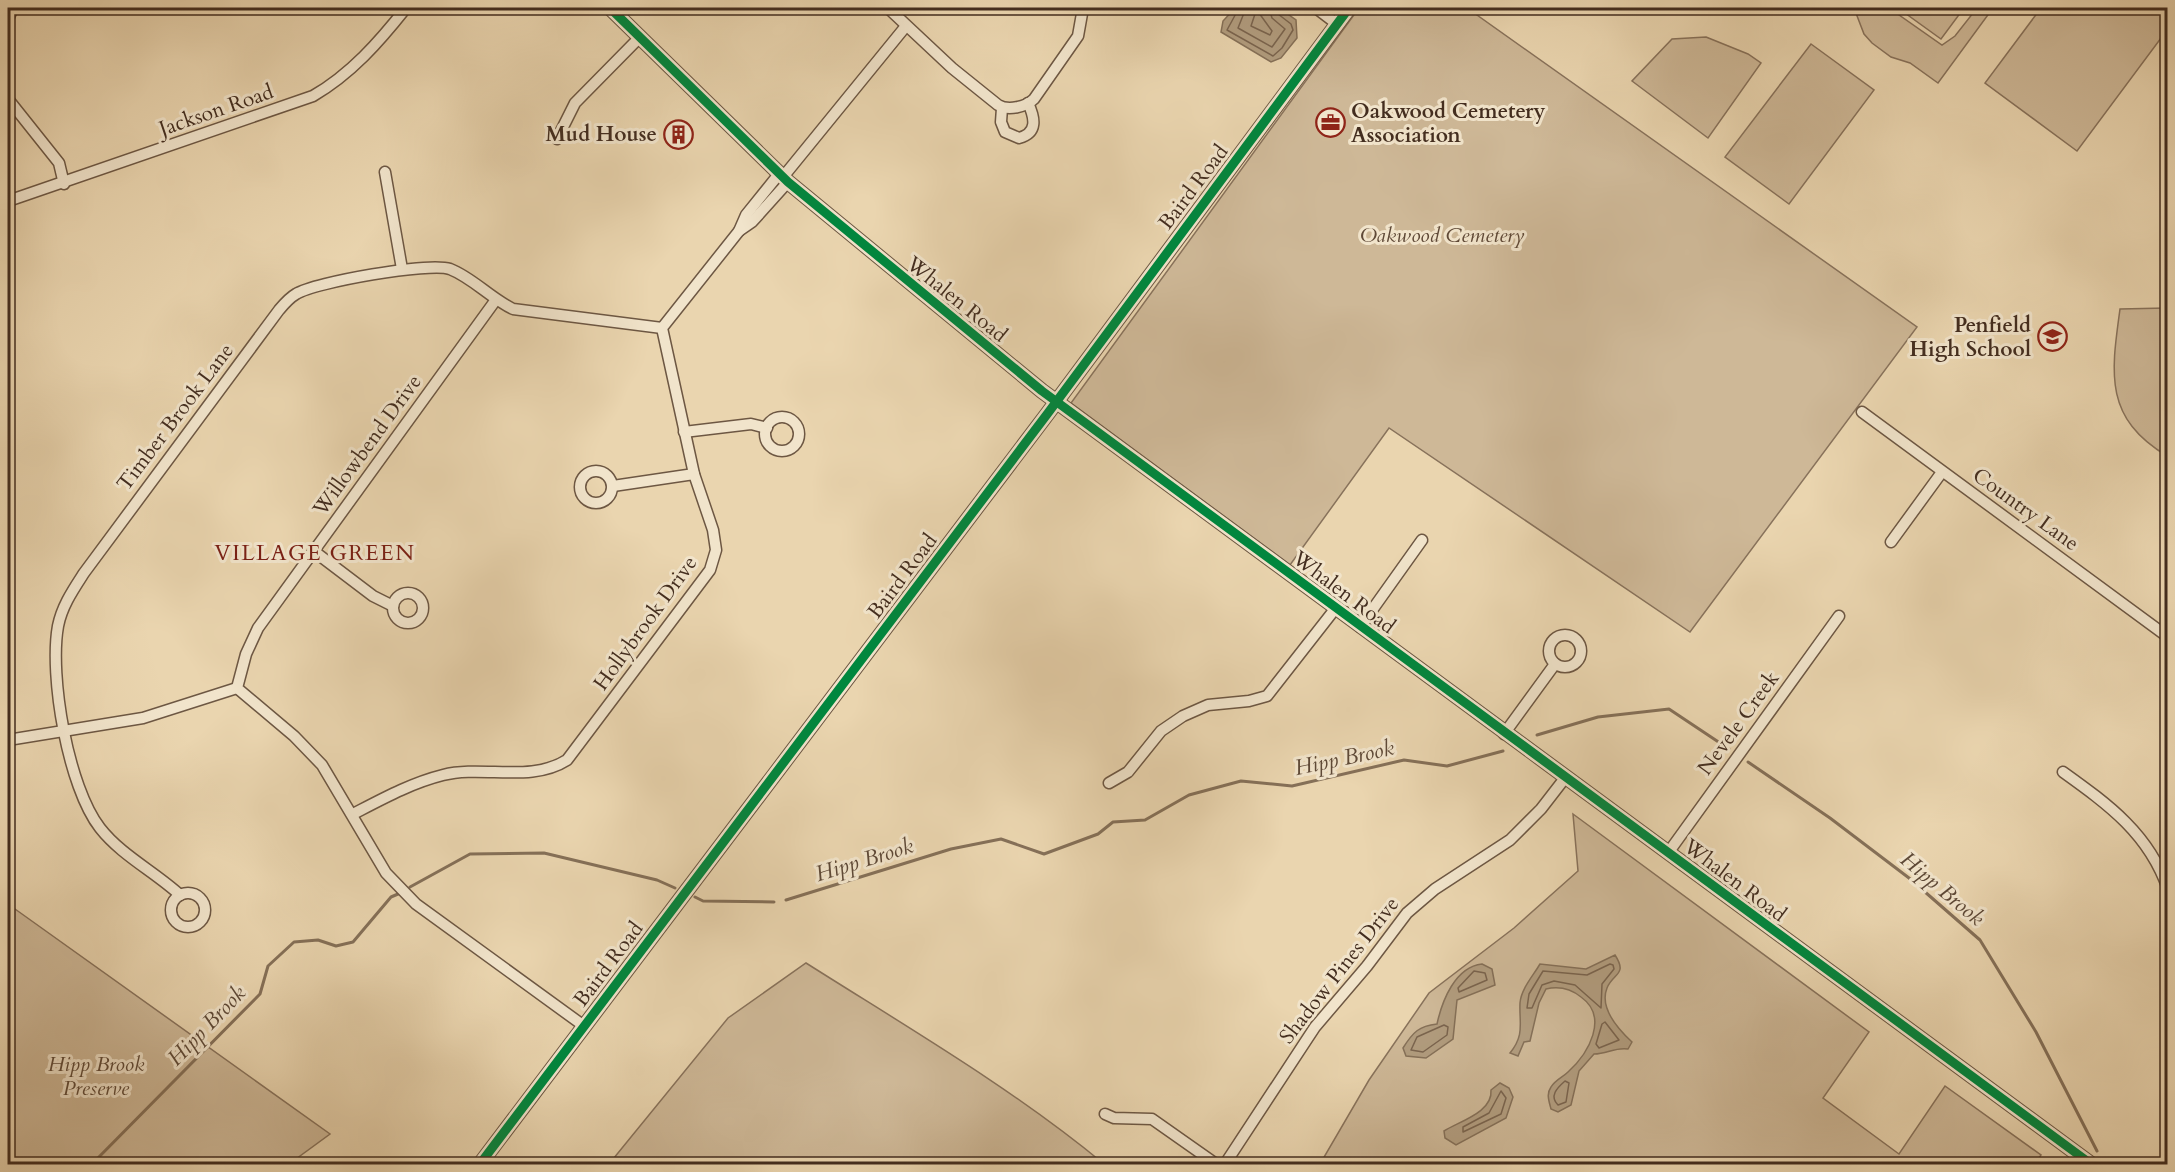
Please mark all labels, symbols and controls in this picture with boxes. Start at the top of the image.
street label: Jackson Road [152,77,277,145]
place label: Oakwood Cemetery Association [1351,97,1545,150]
office icon: Oakwood Cemetery Association [1314,107,1346,139]
building icon: Mud House [662,118,694,150]
place label: Mud House [545,120,657,149]
street label: Baird Road [1152,139,1235,236]
park label: Oakwood Cemetery [1360,221,1524,250]
street label: Whalen Road [899,249,1013,349]
place label: Penfield High School [1910,311,2031,364]
school or university icon: Penfield High School [2036,321,2068,353]
street label: Timber Brook Lane [110,338,241,497]
street label: Willowbend Drive [306,369,429,523]
street label: Country Lane [1967,461,2085,558]
street label: Baird Road [861,528,944,625]
district label: VILLAGE GREEN [215,538,415,568]
street label: Whalen Road [1285,543,1401,641]
street label: Hollybrook Drive [587,550,704,697]
street label: Nevele Creek [1691,665,1786,781]
water label: Hipp Brook [1292,733,1397,783]
water label: Hipp Brook [812,831,917,889]
street label: Whalen Road [1676,831,1792,929]
water label: Hipp Brook [1894,845,1991,933]
street label: Shadow Pines Drive [1273,891,1406,1050]
street label: Baird Road [567,916,650,1013]
water label: Hipp Brook [161,979,253,1073]
park label: Hipp Brook Preserve [48,1050,145,1103]

